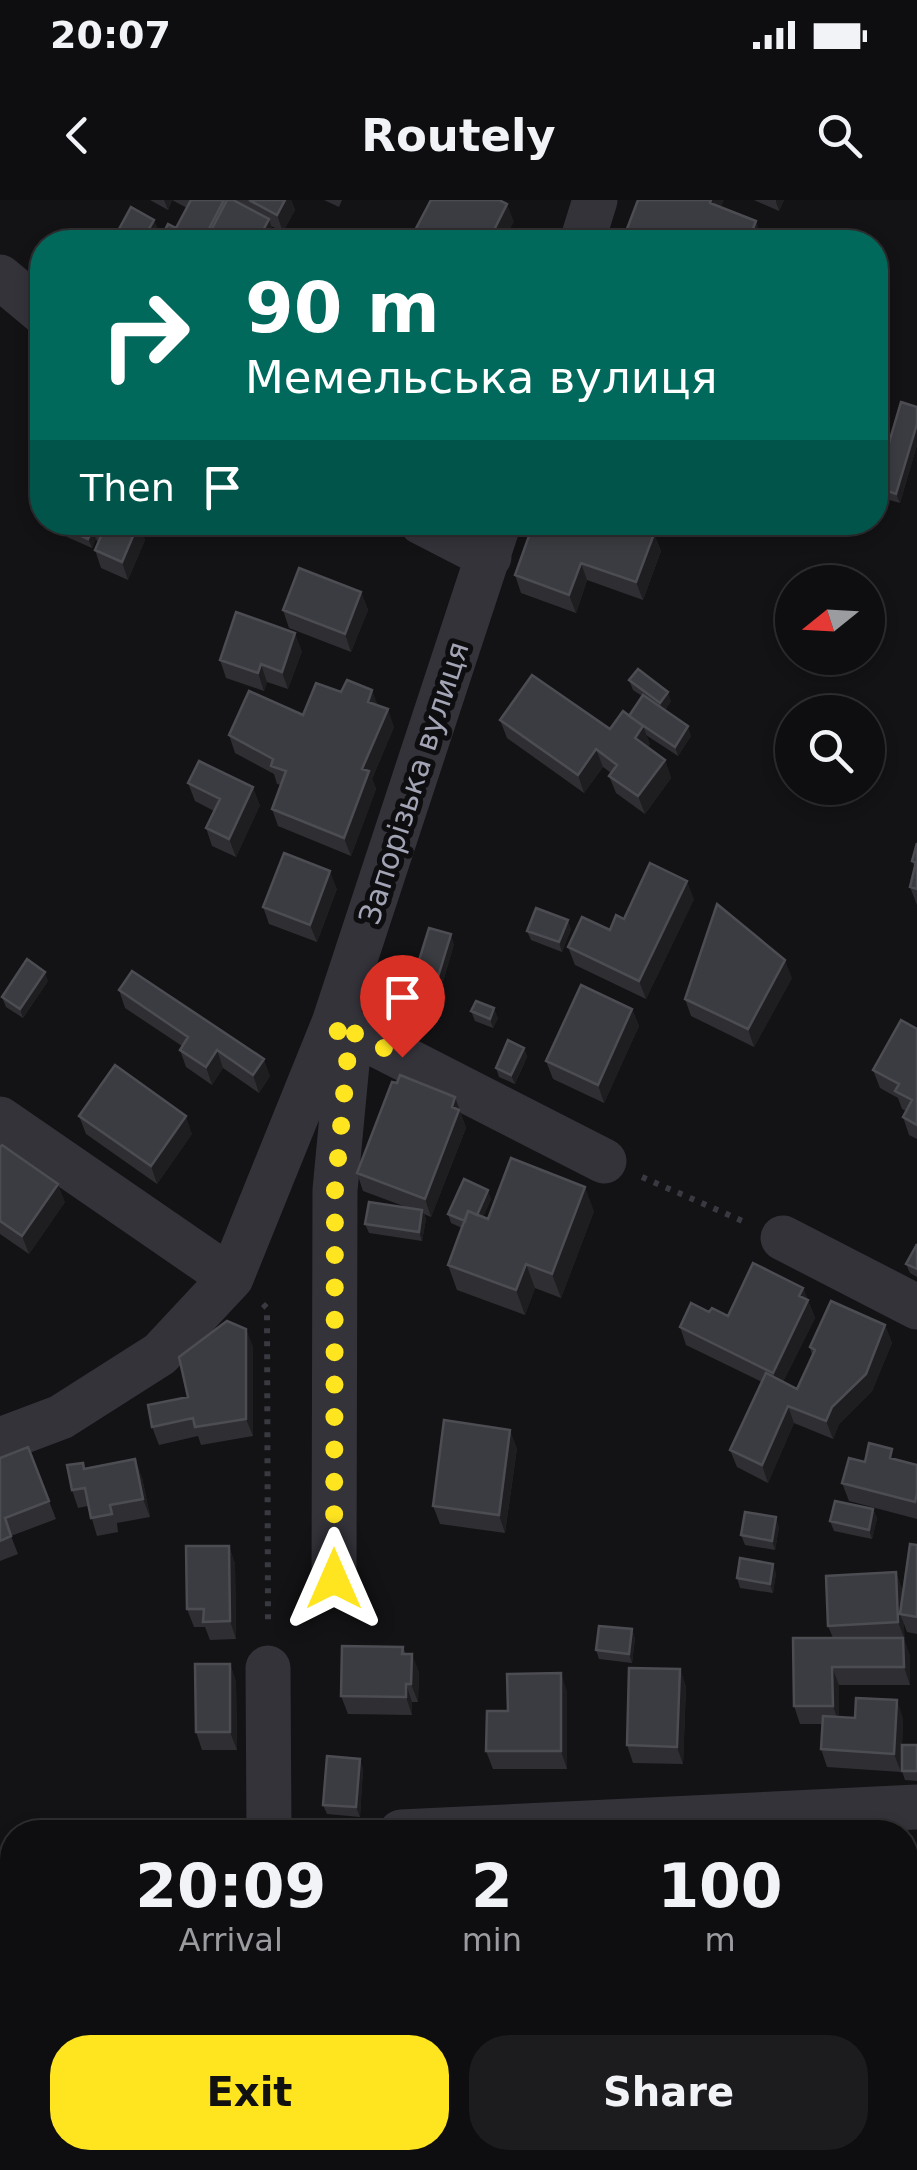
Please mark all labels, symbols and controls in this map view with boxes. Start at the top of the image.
text: 20:07 [50,13,171,57]
icon: back [50,108,105,163]
icon: search [812,108,867,163]
text: Routely [361,109,556,162]
text: 90 m [245,267,440,349]
icon: right [80,270,210,400]
text: Мемельська вулиця [245,351,718,404]
icon: arrive [195,460,250,515]
text: Then [80,466,175,510]
north arrow [775,565,885,675]
map controls [775,565,885,805]
street label: Запорізька вулиця [351,637,476,929]
button: search [775,695,885,805]
pin [360,955,445,1058]
icon: arrive [375,970,430,1025]
position arrow [282,1527,386,1631]
text: 20:09 [135,1851,326,1921]
text: 2 [471,1851,513,1921]
text: 100 [657,1851,783,1921]
text: Arrival [179,1921,283,1959]
text: min [462,1921,522,1959]
text: m [704,1921,736,1959]
button: Exit [50,2035,449,2150]
button: Share [469,2035,868,2150]

